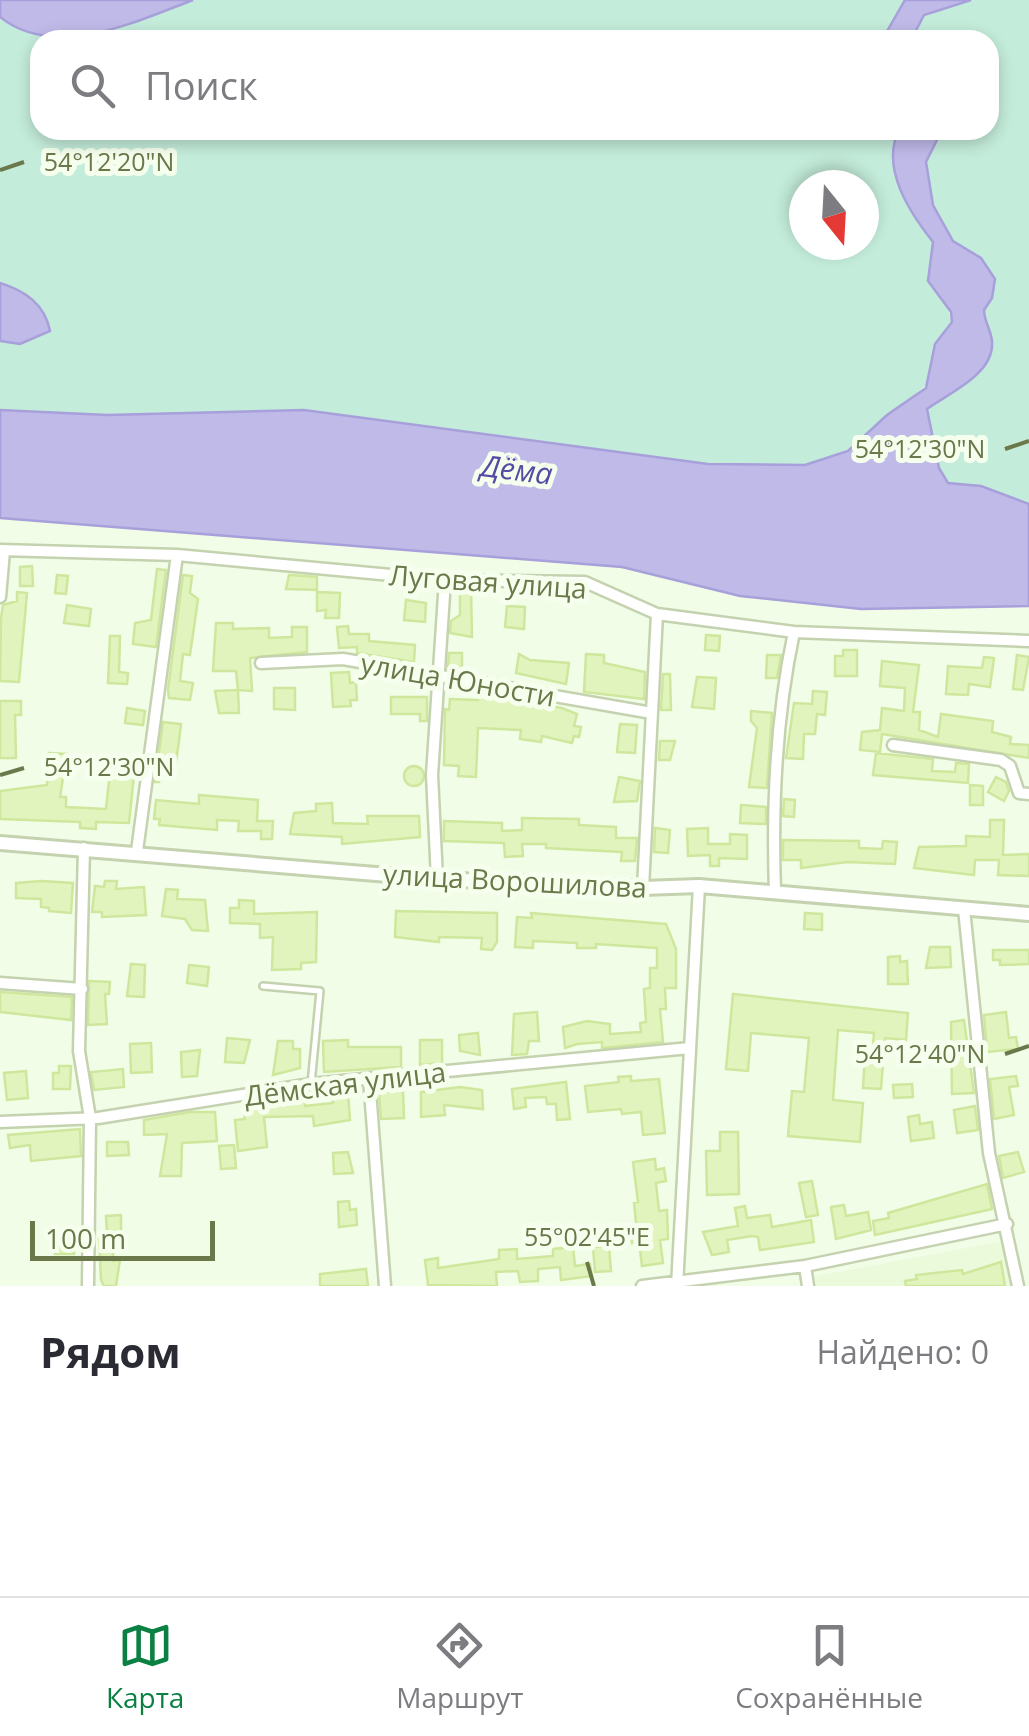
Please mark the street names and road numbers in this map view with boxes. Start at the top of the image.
street label: Луговая улица [388,555,588,607]
street label: улица Юности [358,643,558,715]
street label: улица Ворошилова [382,854,648,906]
street label: Дёмская улица [242,1052,448,1114]

